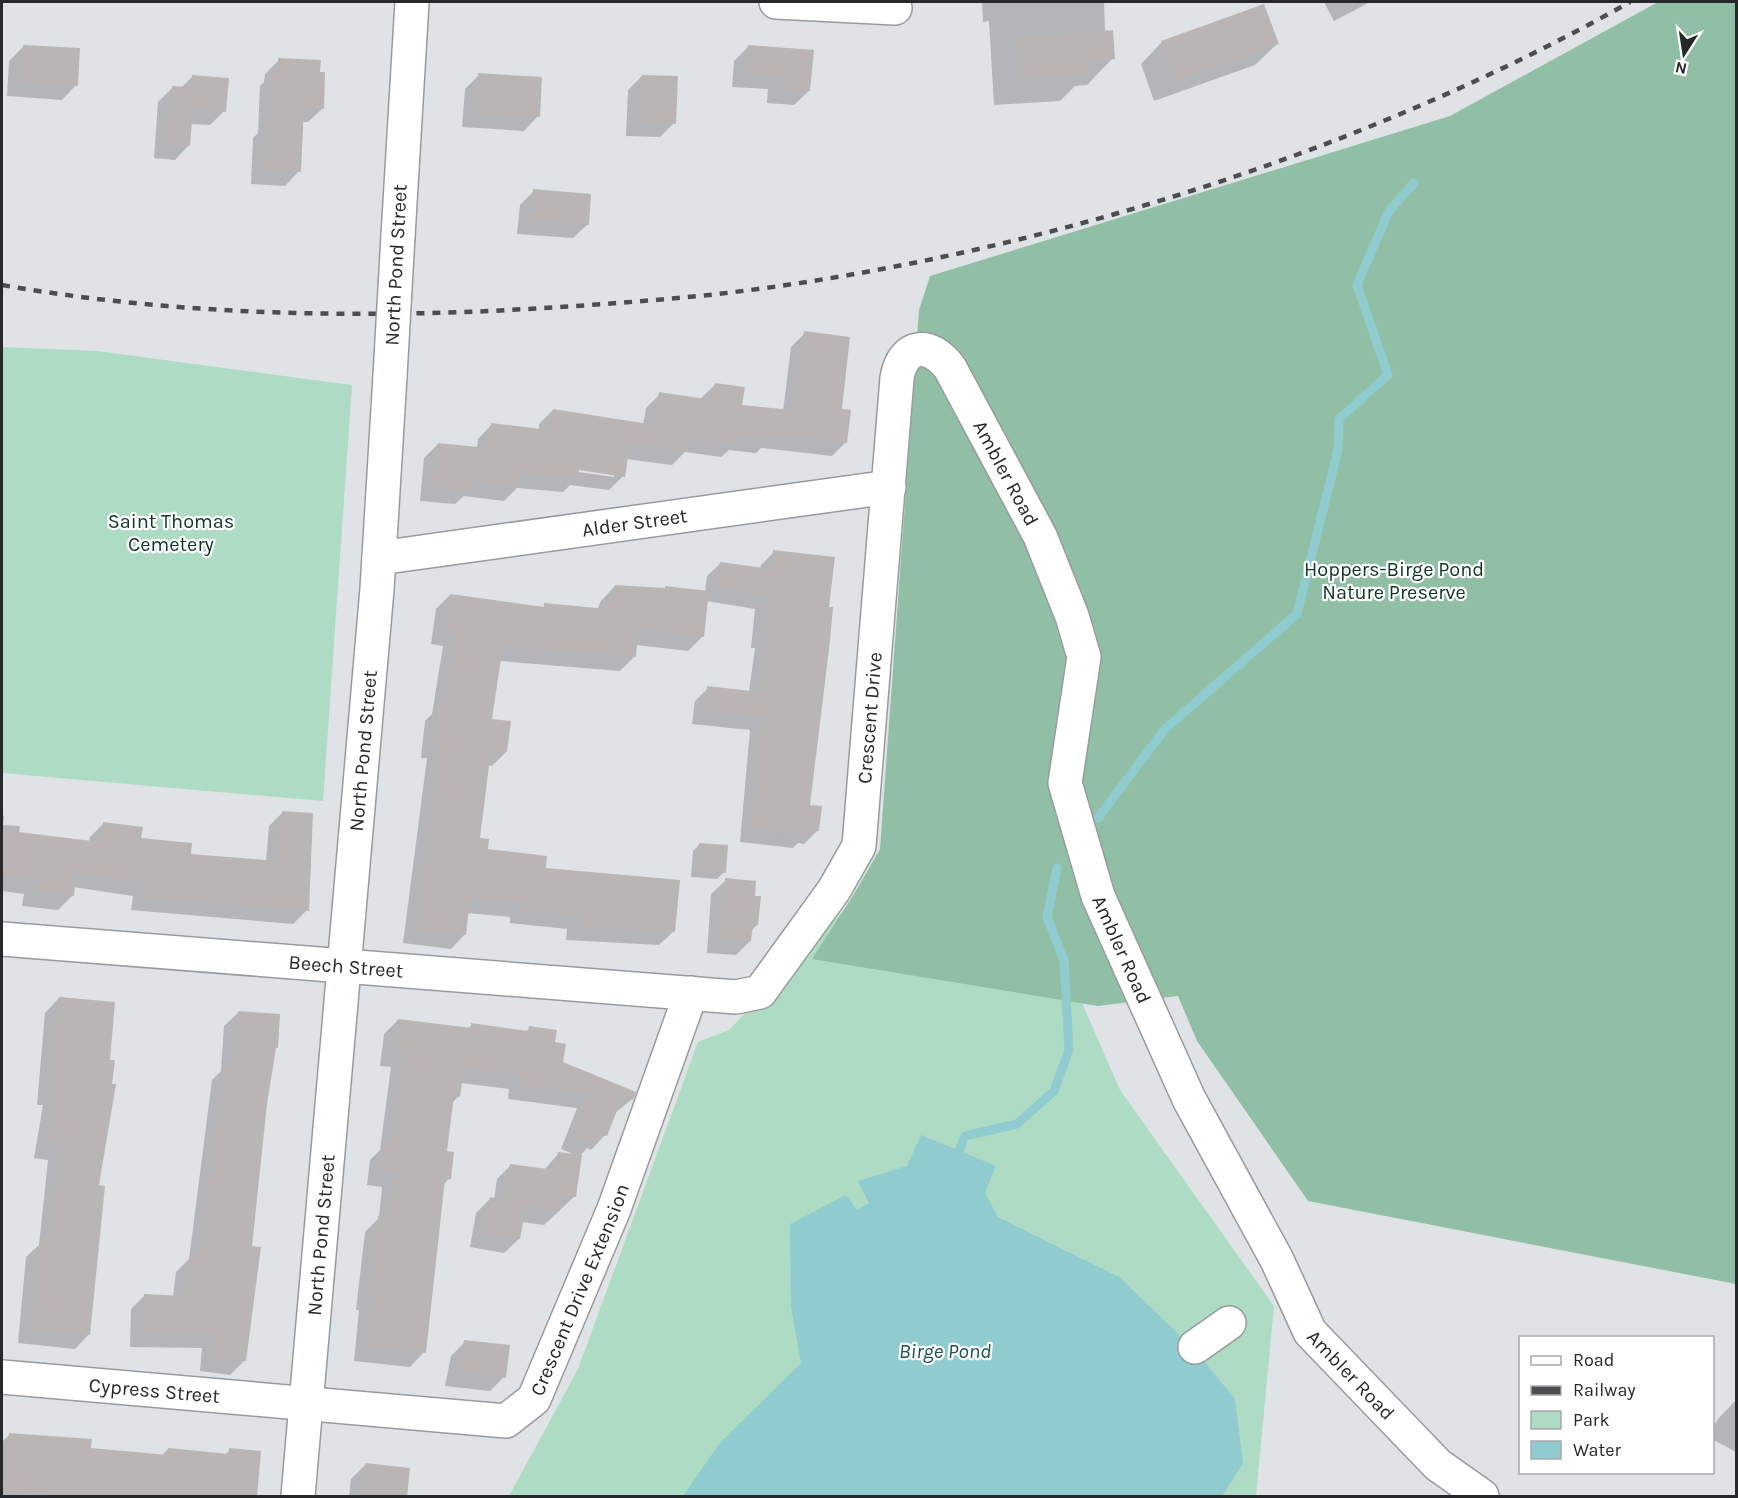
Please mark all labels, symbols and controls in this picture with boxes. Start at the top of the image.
north arrow [1654,24,1714,84]
text: N [1673,58,1689,79]
street label: North Pond Street [380,183,412,346]
street label: Ambler Road [969,416,1044,530]
street label: Alder Street [580,504,689,541]
park label: Saint Thomas Cemetery [108,510,234,556]
park label: Hoppers-Birge Pond Nature Preserve [1304,558,1484,604]
street label: Crescent Drive [853,651,886,785]
street label: North Pond Street [344,669,381,832]
street label: Ambler Road [1088,892,1156,1007]
street label: Beech Street [288,950,405,982]
street label: North Pond Street [302,1153,339,1317]
street label: Crescent Drive Extension [525,1181,634,1399]
street label: Ambler Road [1303,1325,1400,1425]
legend [1519,1336,1714,1474]
water label: Birge Pond [899,1339,991,1363]
text: Road [1573,1349,1614,1371]
street label: Cypress Street [88,1373,221,1408]
text: Railway [1573,1379,1636,1401]
text: Park [1573,1409,1610,1431]
text: Water [1573,1439,1621,1461]

